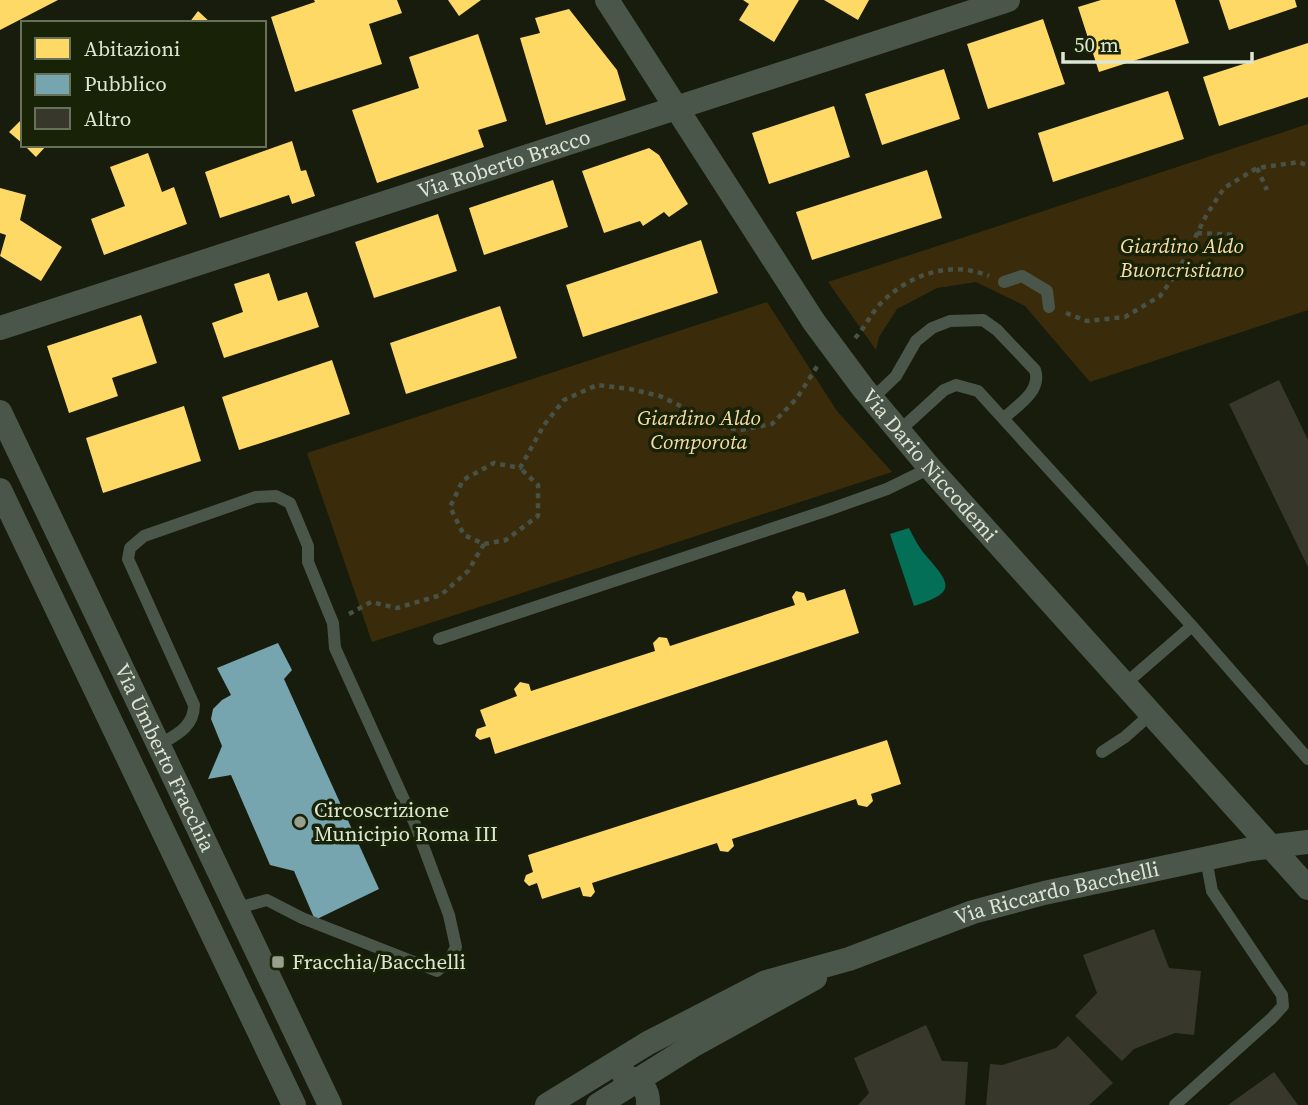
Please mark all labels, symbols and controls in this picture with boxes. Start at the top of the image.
legend [21,21,266,147]
scale bar [1063,21,1252,65]
text: 50 m [1074,30,1119,59]
text: Abitazioni [84,34,180,63]
text: Pubblico [84,69,167,98]
text: Altro [84,104,131,133]
street label: Via Roberto Bracco [414,122,594,205]
park label: Giardino Aldo Buoncristiano [1119,231,1244,284]
street label: Via Dario Niccodemi [855,382,1004,548]
park label: Giardino Aldo Comporota [637,403,761,456]
street label: Via Umberto Fracchia [108,659,222,857]
place label: Circoscrizione Municipio Roma III [314,795,498,848]
marker: Circoscrizione Municipio Roma III [292,814,308,830]
street label: Via Riccardo Bacchelli [950,854,1162,932]
place label: Fracchia/Bacchelli [292,947,466,976]
marker: Fracchia/Bacchelli [270,954,286,970]

